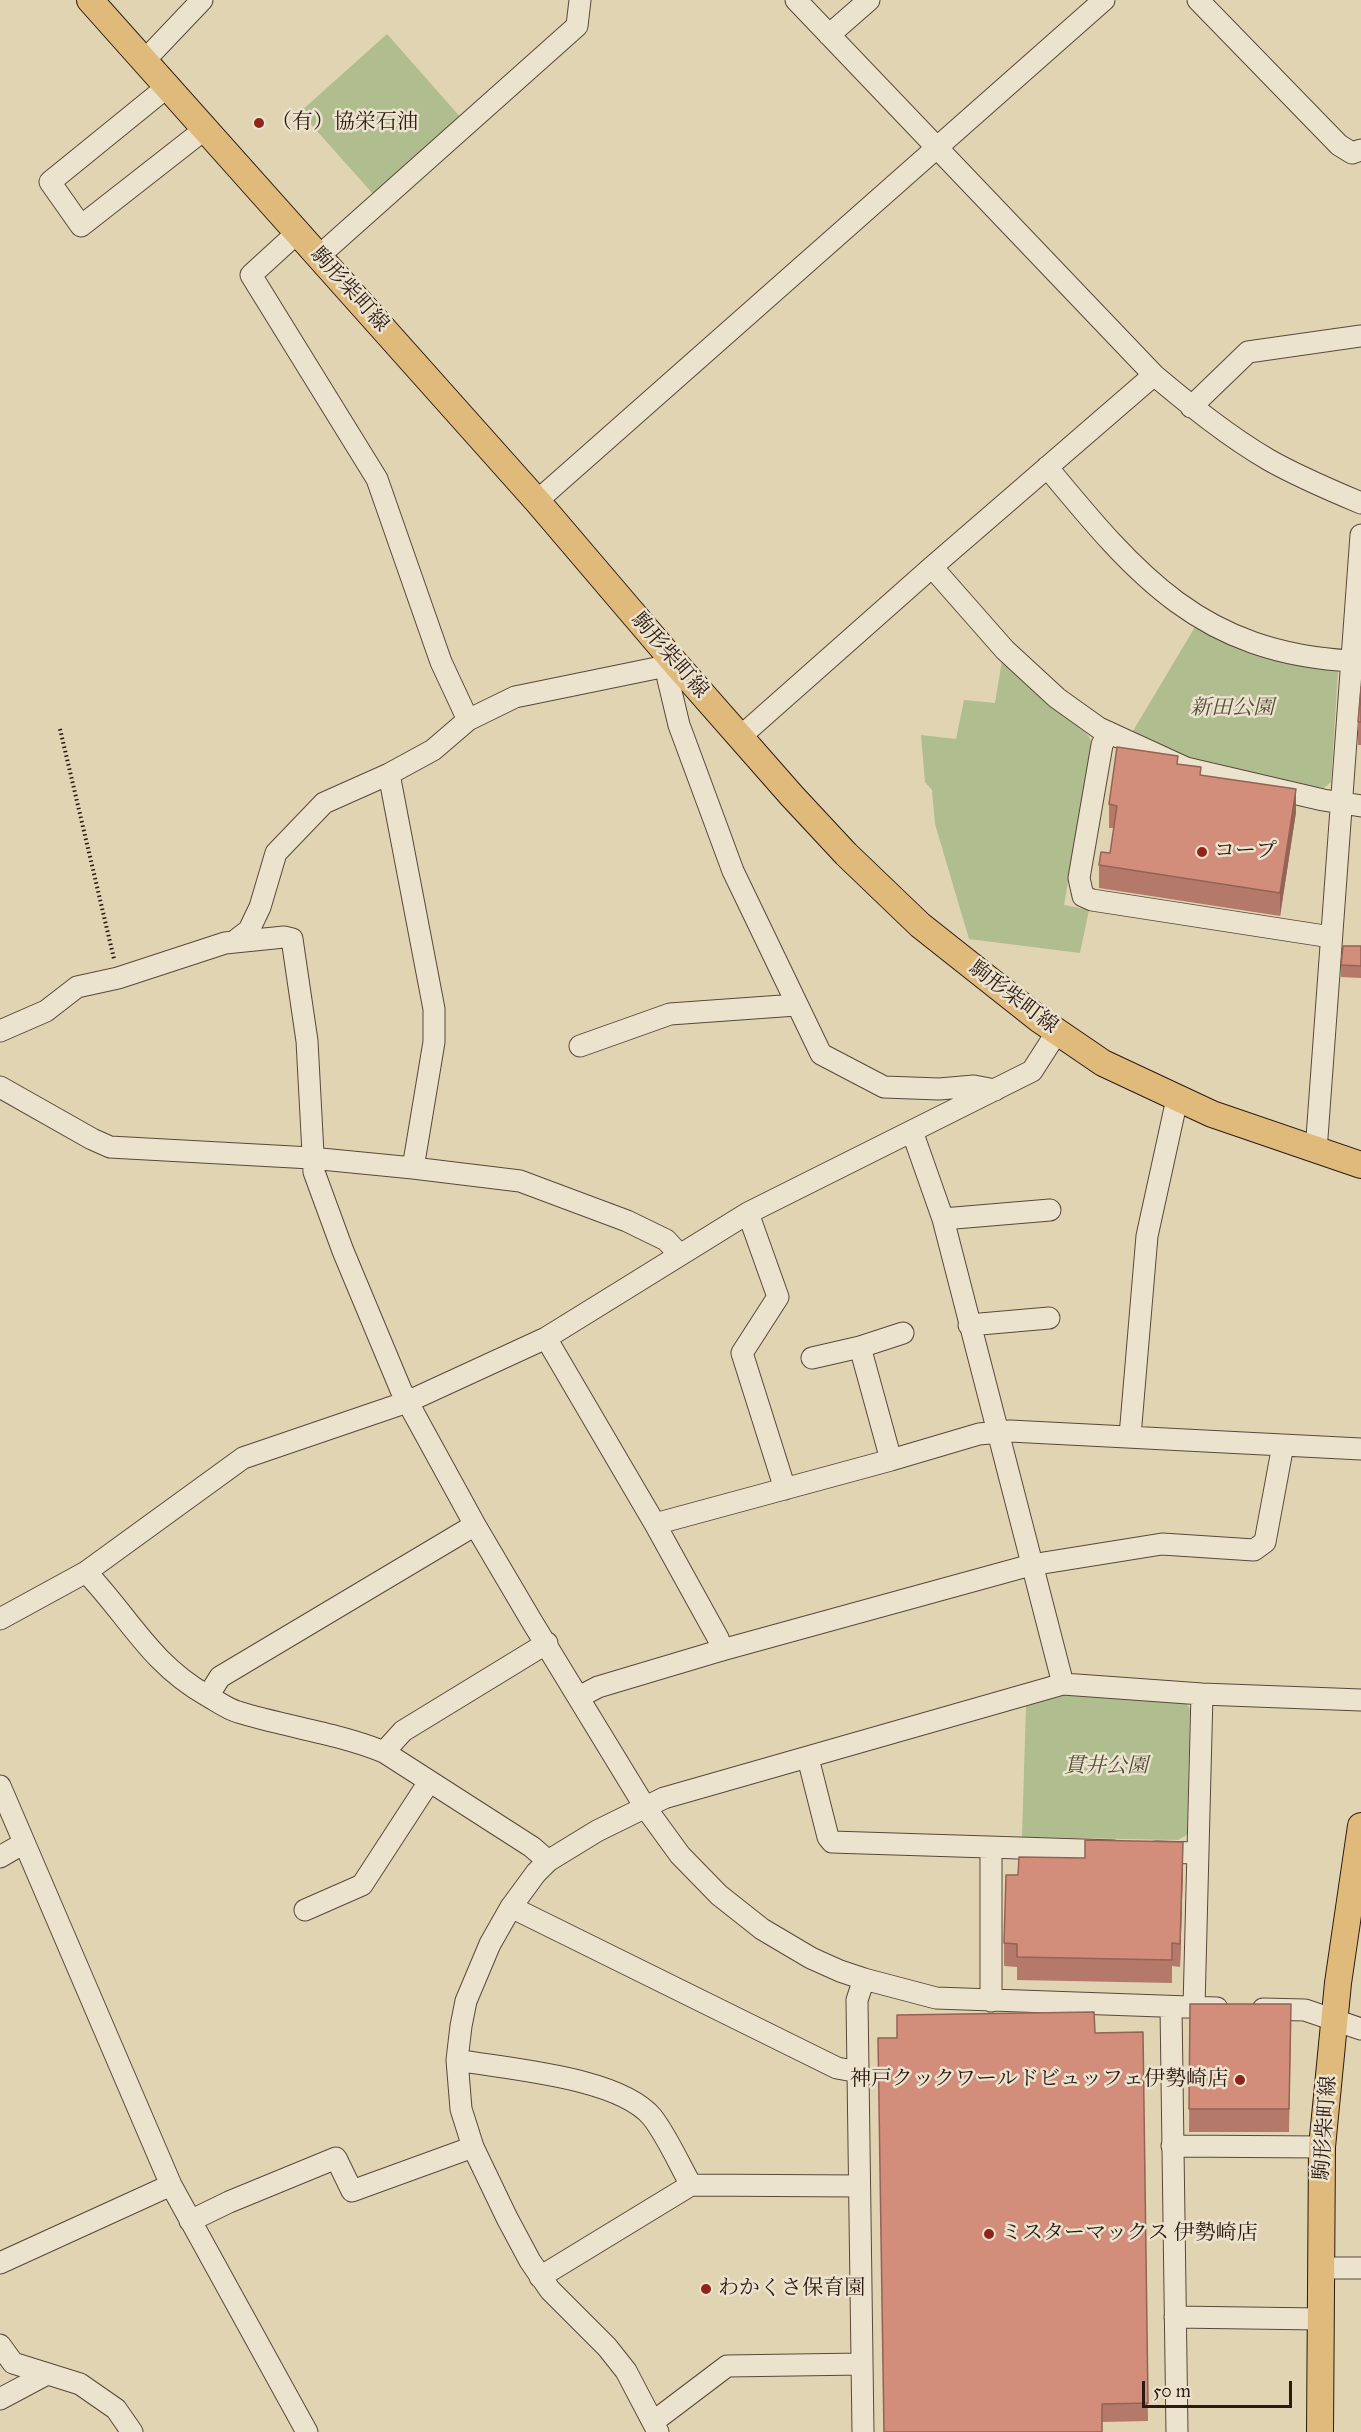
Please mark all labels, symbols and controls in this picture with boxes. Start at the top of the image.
place label: （有）協栄石油 [271,110,418,136]
marker: （有）協栄石油 [252,116,266,130]
street label: 駒形柴町線 [305,243,393,337]
street label: 駒形柴町線 [625,608,713,704]
park label: 新田公園 [1190,696,1274,722]
place label: コープ [1214,839,1277,865]
marker: コープ [1195,845,1209,859]
street label: 駒形柴町線 [963,956,1063,1040]
park label: 貫井公園 [1064,1754,1148,1780]
place label: 神戸クックワールドビュッフェ伊勢崎店 [850,2067,1228,2093]
marker: 神戸クックワールドビュッフェ伊勢崎店 [1233,2073,1247,2087]
street label: 駒形柴町線 [1310,2075,1342,2181]
place label: ミスターマックス 伊勢崎店 [1001,2221,1258,2247]
marker: ミスターマックス 伊勢崎店 [982,2227,996,2241]
place label: わかくさ保育園 [718,2276,865,2302]
marker: わかくさ保育園 [699,2282,713,2296]
scale bar [1145,2369,1295,2407]
text: 50 m [1153,2380,1191,2402]

